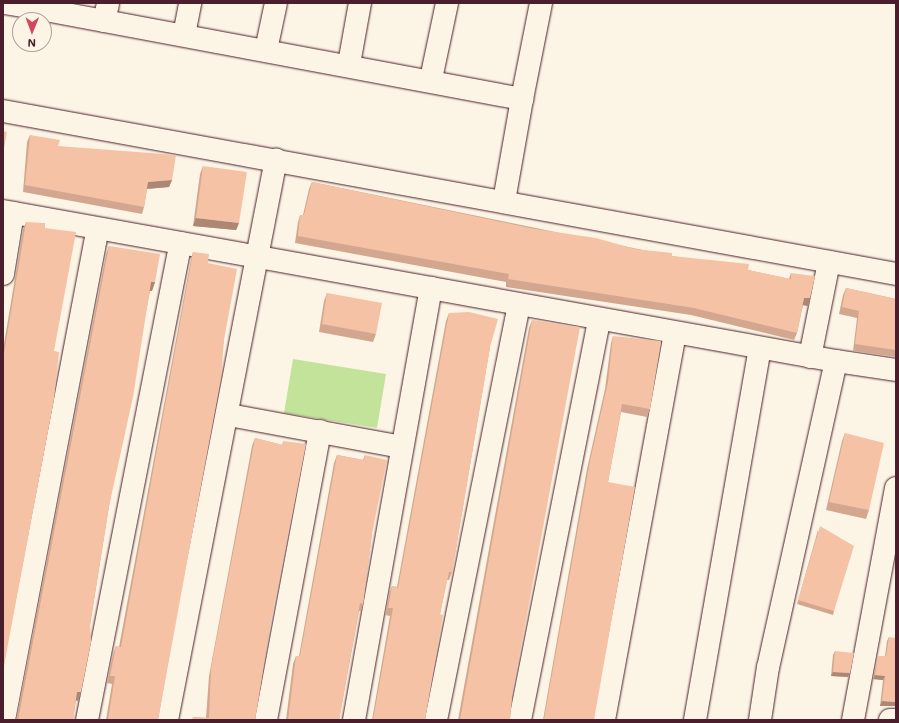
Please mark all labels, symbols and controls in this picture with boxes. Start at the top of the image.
north arrow [12,12,52,52]
text: N [27,36,36,51]

